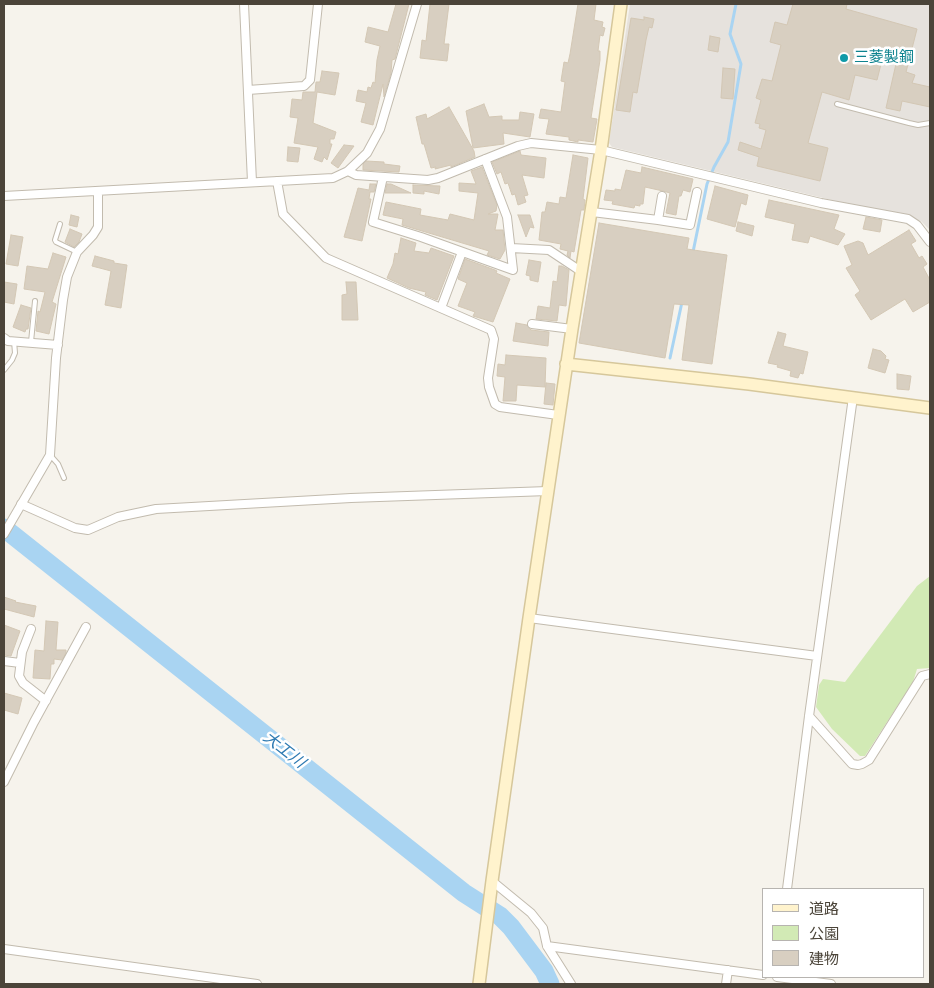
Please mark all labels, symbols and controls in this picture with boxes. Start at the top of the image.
place label: 三菱製鋼 [854,49,914,67]
marker: 三菱製鋼 [838,52,850,64]
water label: 大工川 [259,728,309,772]
legend [762,888,924,978]
text: 道路 [809,899,839,918]
text: 公園 [809,924,839,943]
text: 建物 [809,949,839,968]

